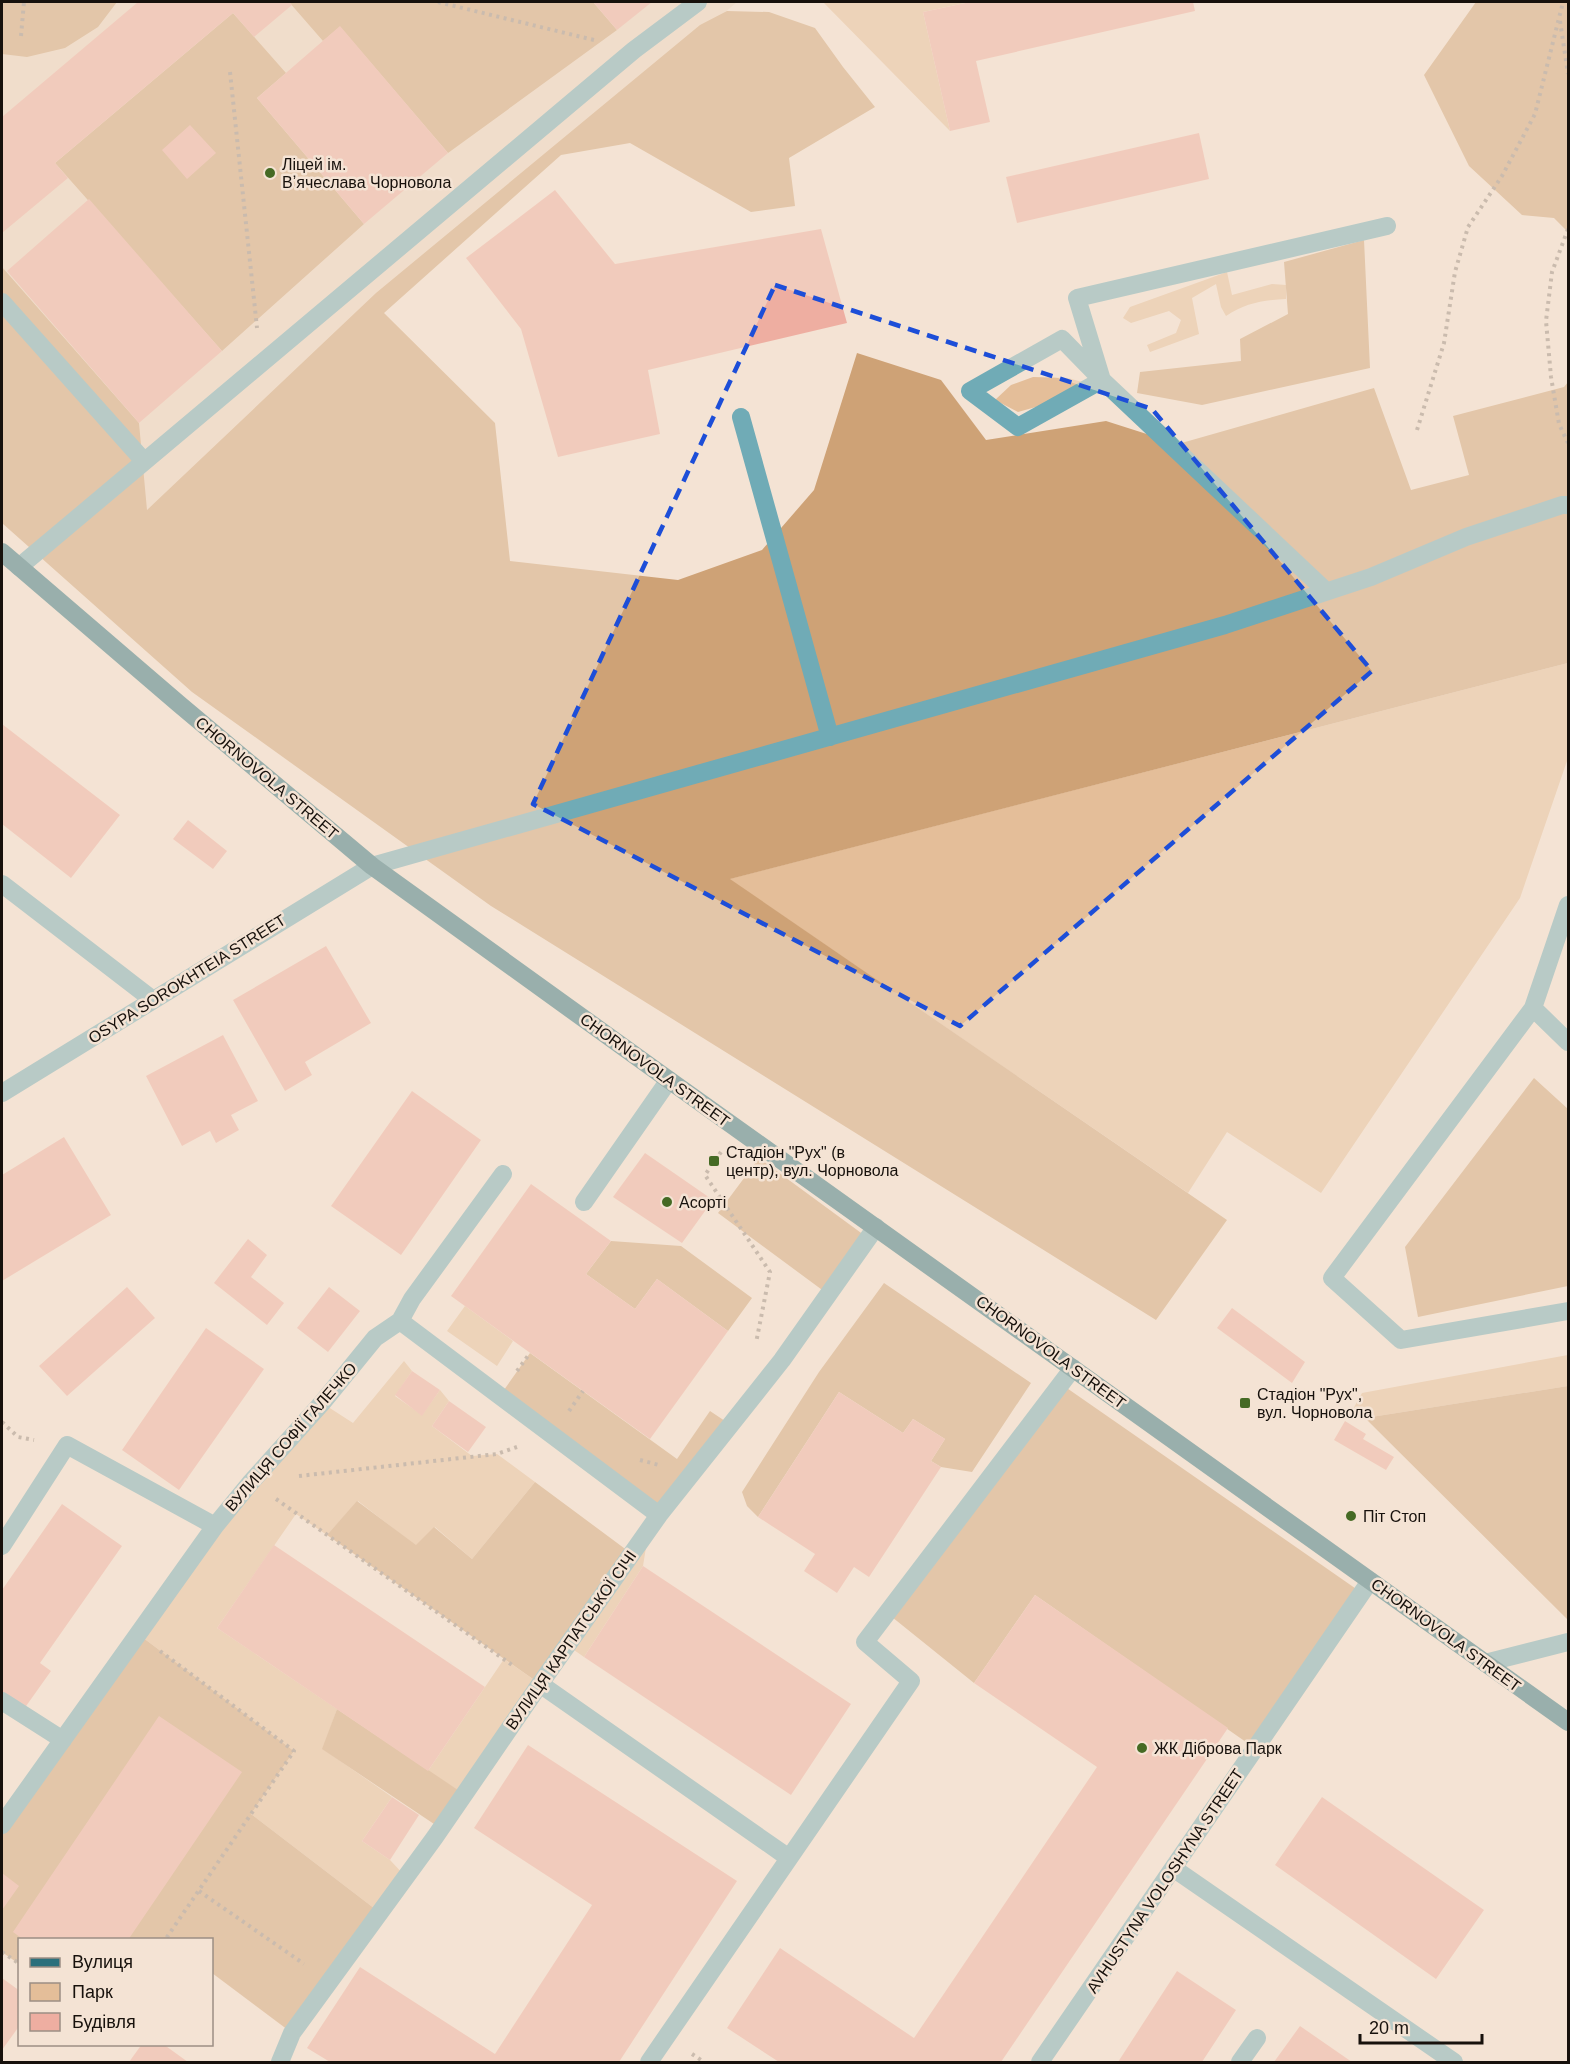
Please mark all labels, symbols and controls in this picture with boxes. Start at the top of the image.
place label: Ліцей ім. Вʼячеслава Чорновола [282,156,451,191]
marker: Ліцей ім. Вʼячеслава Чорновола [263,166,277,180]
street label: CHORNOVOLA STREET [192,713,342,843]
street label: OSYPA SOROKHTEIA STREET [85,911,289,1047]
street label: CHORNOVOLA STREET [577,1010,733,1130]
place label: Стадіон "Рух" (в центр), вул. Чорновола [726,1144,899,1179]
marker: Стадіон "Рух" (в центр), вул. Чорновола [707,1154,721,1168]
place label: Асорті [679,1194,726,1211]
marker: Асорті [660,1195,674,1209]
street label: CHORNOVOLA STREET [973,1292,1129,1412]
street label: ВУЛИЦЯ СОФІЇ ГАЛЕЧКО [222,1359,360,1515]
place label: Стадіон "Рух", вул. Чорновола [1257,1386,1372,1421]
marker: Стадіон "Рух", вул. Чорновола [1238,1396,1252,1410]
place label: Піт Стоп [1363,1508,1426,1525]
marker: Піт Стоп [1344,1509,1358,1523]
street label: ВУЛИЦЯ КАРПАТСЬКОЇ СІЧІ [502,1547,640,1733]
street label: CHORNOVOLA STREET [1368,1575,1524,1695]
place label: ЖК Діброва Парк [1154,1740,1283,1757]
marker: ЖК Діброва Парк [1135,1741,1149,1755]
street label: AVHUSTYNA VOLOSHYNA STREET [1083,1766,1247,1996]
legend [18,1938,213,2046]
text: Вулиця [72,1952,133,1972]
text: Парк [72,1982,113,2002]
scale bar [1360,2007,1482,2045]
text: Будівля [72,2012,136,2032]
text: 20 m [1369,2018,1409,2038]

